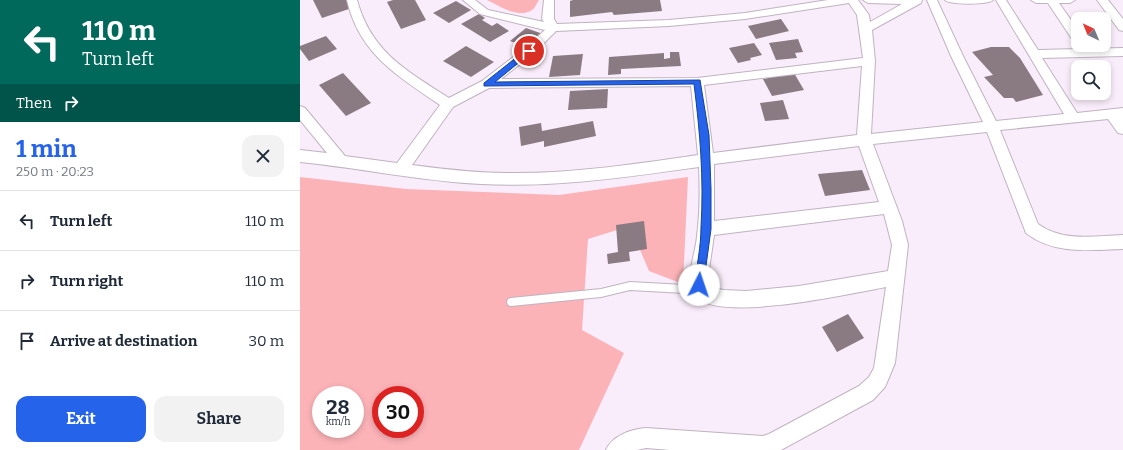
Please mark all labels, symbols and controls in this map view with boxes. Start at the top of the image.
north arrow [1071,12,1111,52]
map controls [1071,12,1111,100]
text: 110 m [82,14,156,47]
icon: left [16,16,68,68]
pin [512,34,546,68]
icon: arrive [518,40,540,62]
text: Turn left [82,48,154,70]
button: search [1071,60,1111,100]
icon: right [60,92,82,114]
text: Then [16,94,52,112]
text: 1 min [16,135,77,163]
button: close [242,135,284,177]
text: 250 m · 20:23 [16,164,94,179]
icon: left [16,210,38,232]
text: Turn left [50,212,112,230]
text: 110 m [245,212,284,230]
position arrow [678,264,720,306]
icon: right [16,270,38,292]
text: Turn right [50,272,123,290]
text: 110 m [245,272,284,290]
icon: arrive [16,330,38,352]
text: Arrive at destination [50,332,197,350]
text: 30 m [249,332,284,350]
speed limit sign: 30 [372,386,424,438]
text: 28 [326,395,350,419]
button: Exit [16,396,146,442]
button: Share [154,396,284,442]
text: km/h [326,416,350,428]

